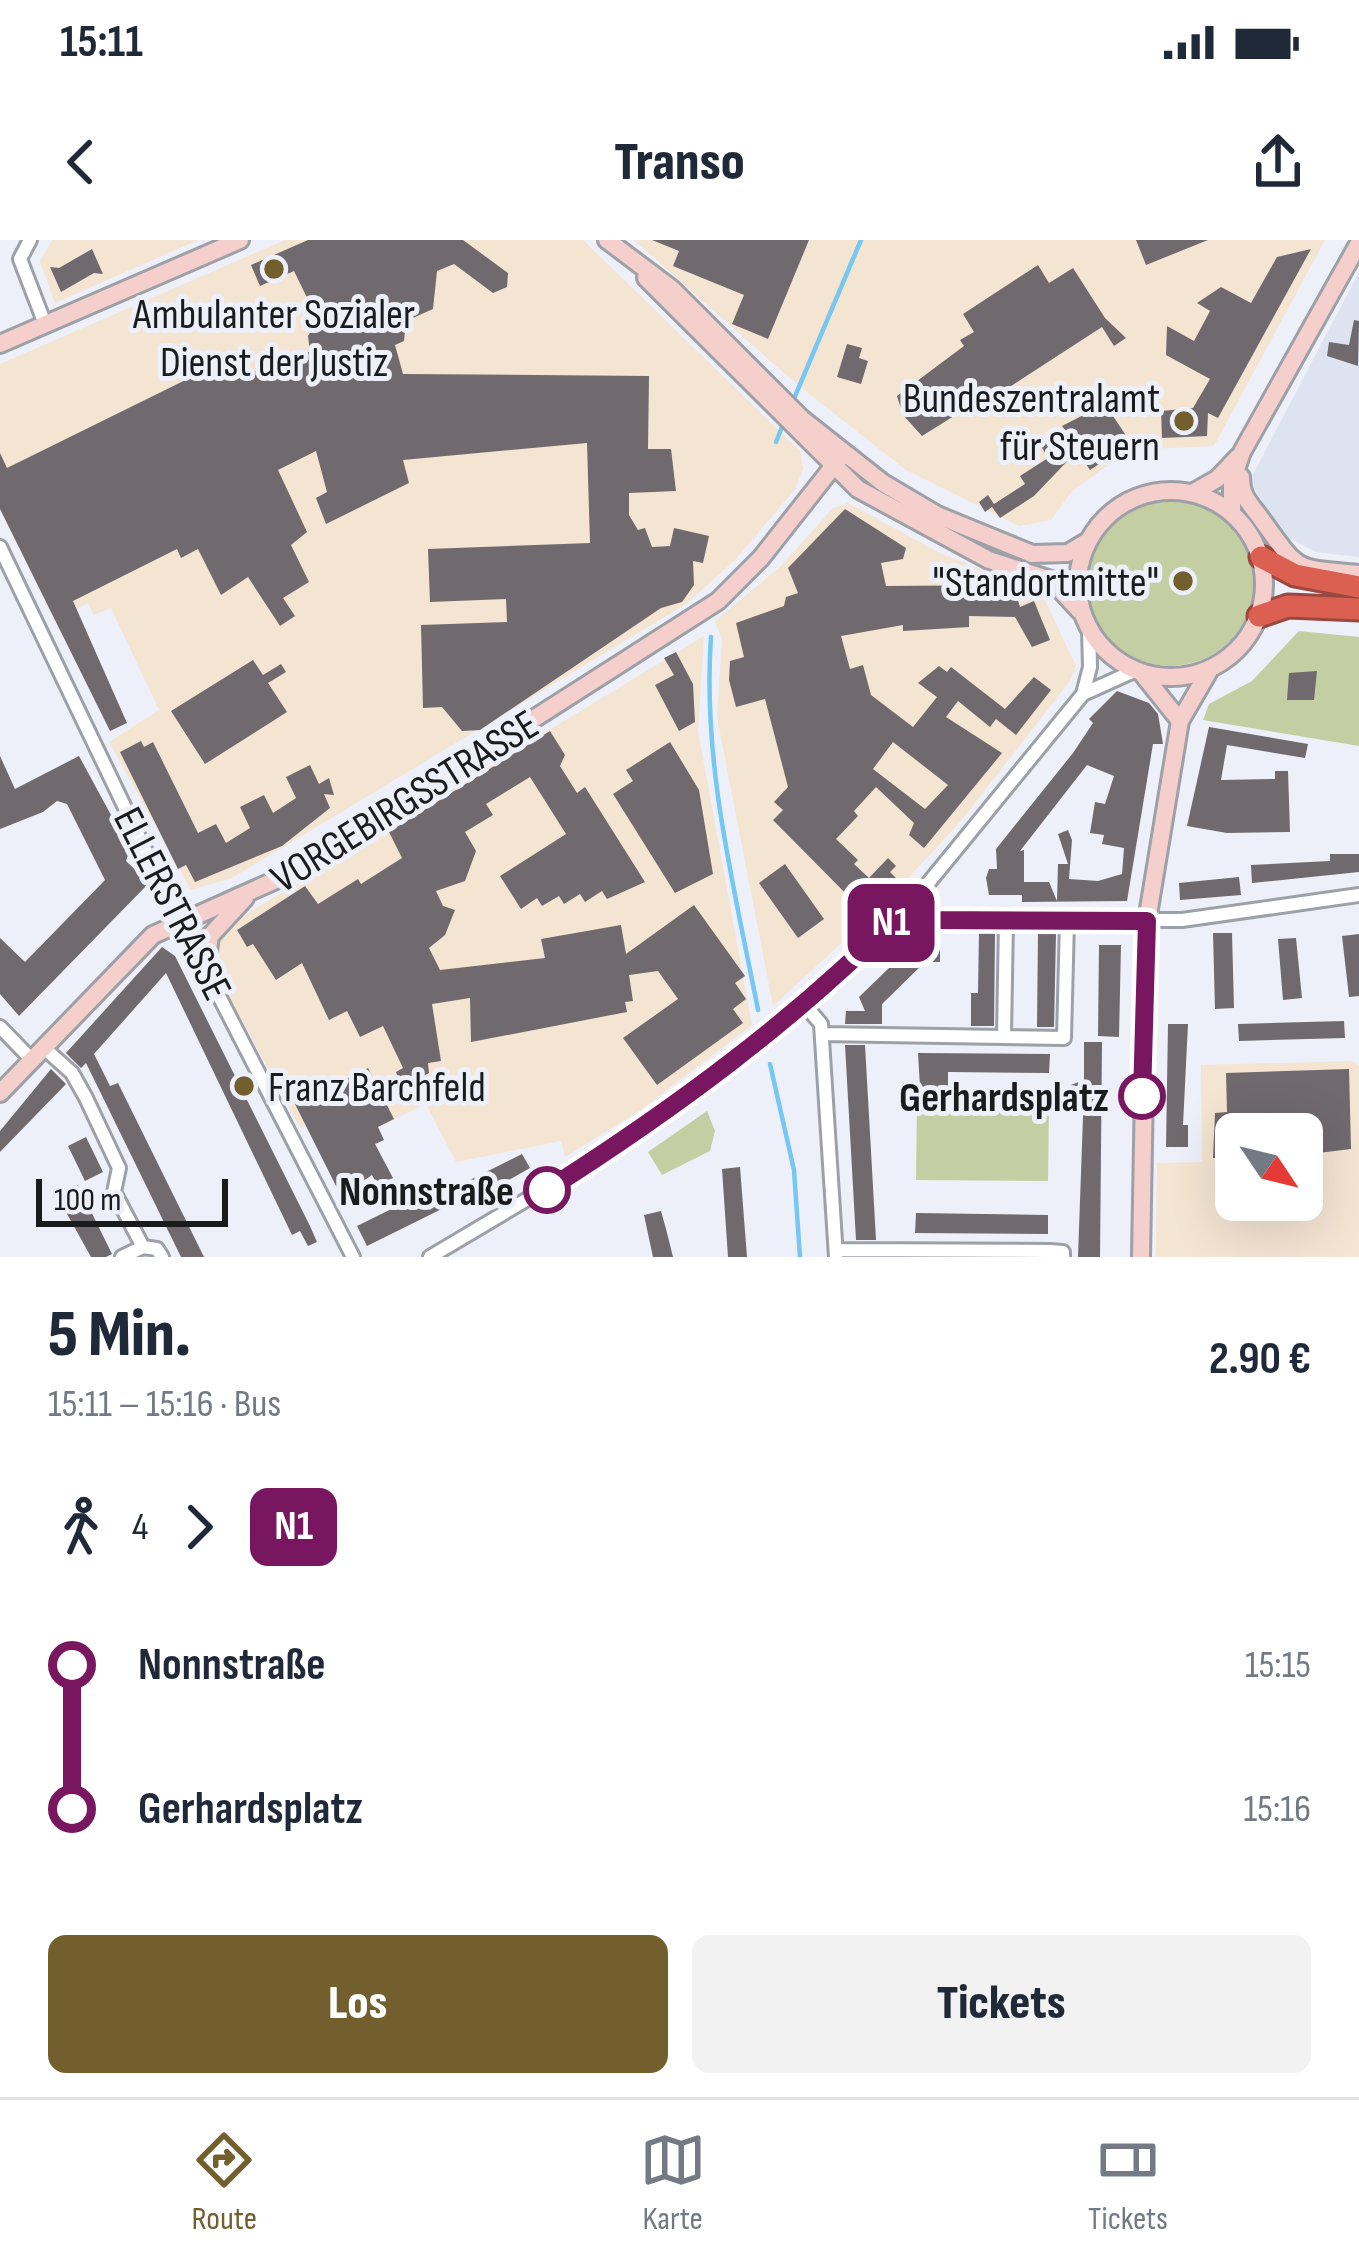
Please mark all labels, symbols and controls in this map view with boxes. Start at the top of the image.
text: 15:11 [60,15,143,70]
icon: back [48,129,114,195]
icon: share [1245,129,1311,195]
text: Transo [614,130,745,195]
marker: Ambulanter Sozialer Dienst der Justiz [261,256,287,282]
place label: Ambulanter Sozialer Dienst der Justiz [132,290,415,389]
place label: Bundeszentralamt für Steuern [903,374,1160,473]
marker: Bundeszentralamt für Steuern [1171,408,1197,434]
place label: "Standortmitte" [933,558,1159,609]
marker: "Standortmitte" [1170,568,1196,594]
street label: VORGEBIRGSSTRASSE [262,700,548,905]
street label: ELLERSTRASSE [101,799,242,1009]
line badge: N1 [837,884,945,962]
text: N1 [872,897,910,948]
place label: Franz Barchfeld [268,1063,486,1114]
marker: Franz Barchfeld [231,1073,257,1099]
place label: Gerhardsplatz [899,1073,1109,1124]
marker: Gerhardsplatz [1120,1074,1164,1118]
north arrow [1215,1113,1323,1221]
map controls [1215,1113,1323,1221]
place label: Nonnstraße [339,1167,514,1218]
marker: Nonnstraße [525,1168,569,1212]
scale bar [36,1173,228,1226]
text: 100 m [54,1180,121,1220]
text: 5 Min. [48,1296,191,1375]
text: 2.90 € [1209,1332,1311,1387]
text: 15:11 – 15:16 · Bus [48,1381,281,1428]
icon: walk [48,1494,114,1560]
icon: forward [166,1494,232,1560]
text: N1 [274,1501,313,1552]
text: 4 [132,1504,148,1551]
text: Nonnstraße [138,1638,325,1693]
text: 15:15 [1245,1642,1311,1689]
text: Gerhardsplatz [138,1782,363,1837]
text: 15:16 [1244,1786,1311,1833]
button: Los [48,1935,668,2073]
button: Tickets [692,1935,1311,2073]
tab: Route [191,2127,257,2239]
tab: Karte [640,2127,706,2239]
tab: Tickets [1088,2127,1168,2239]

